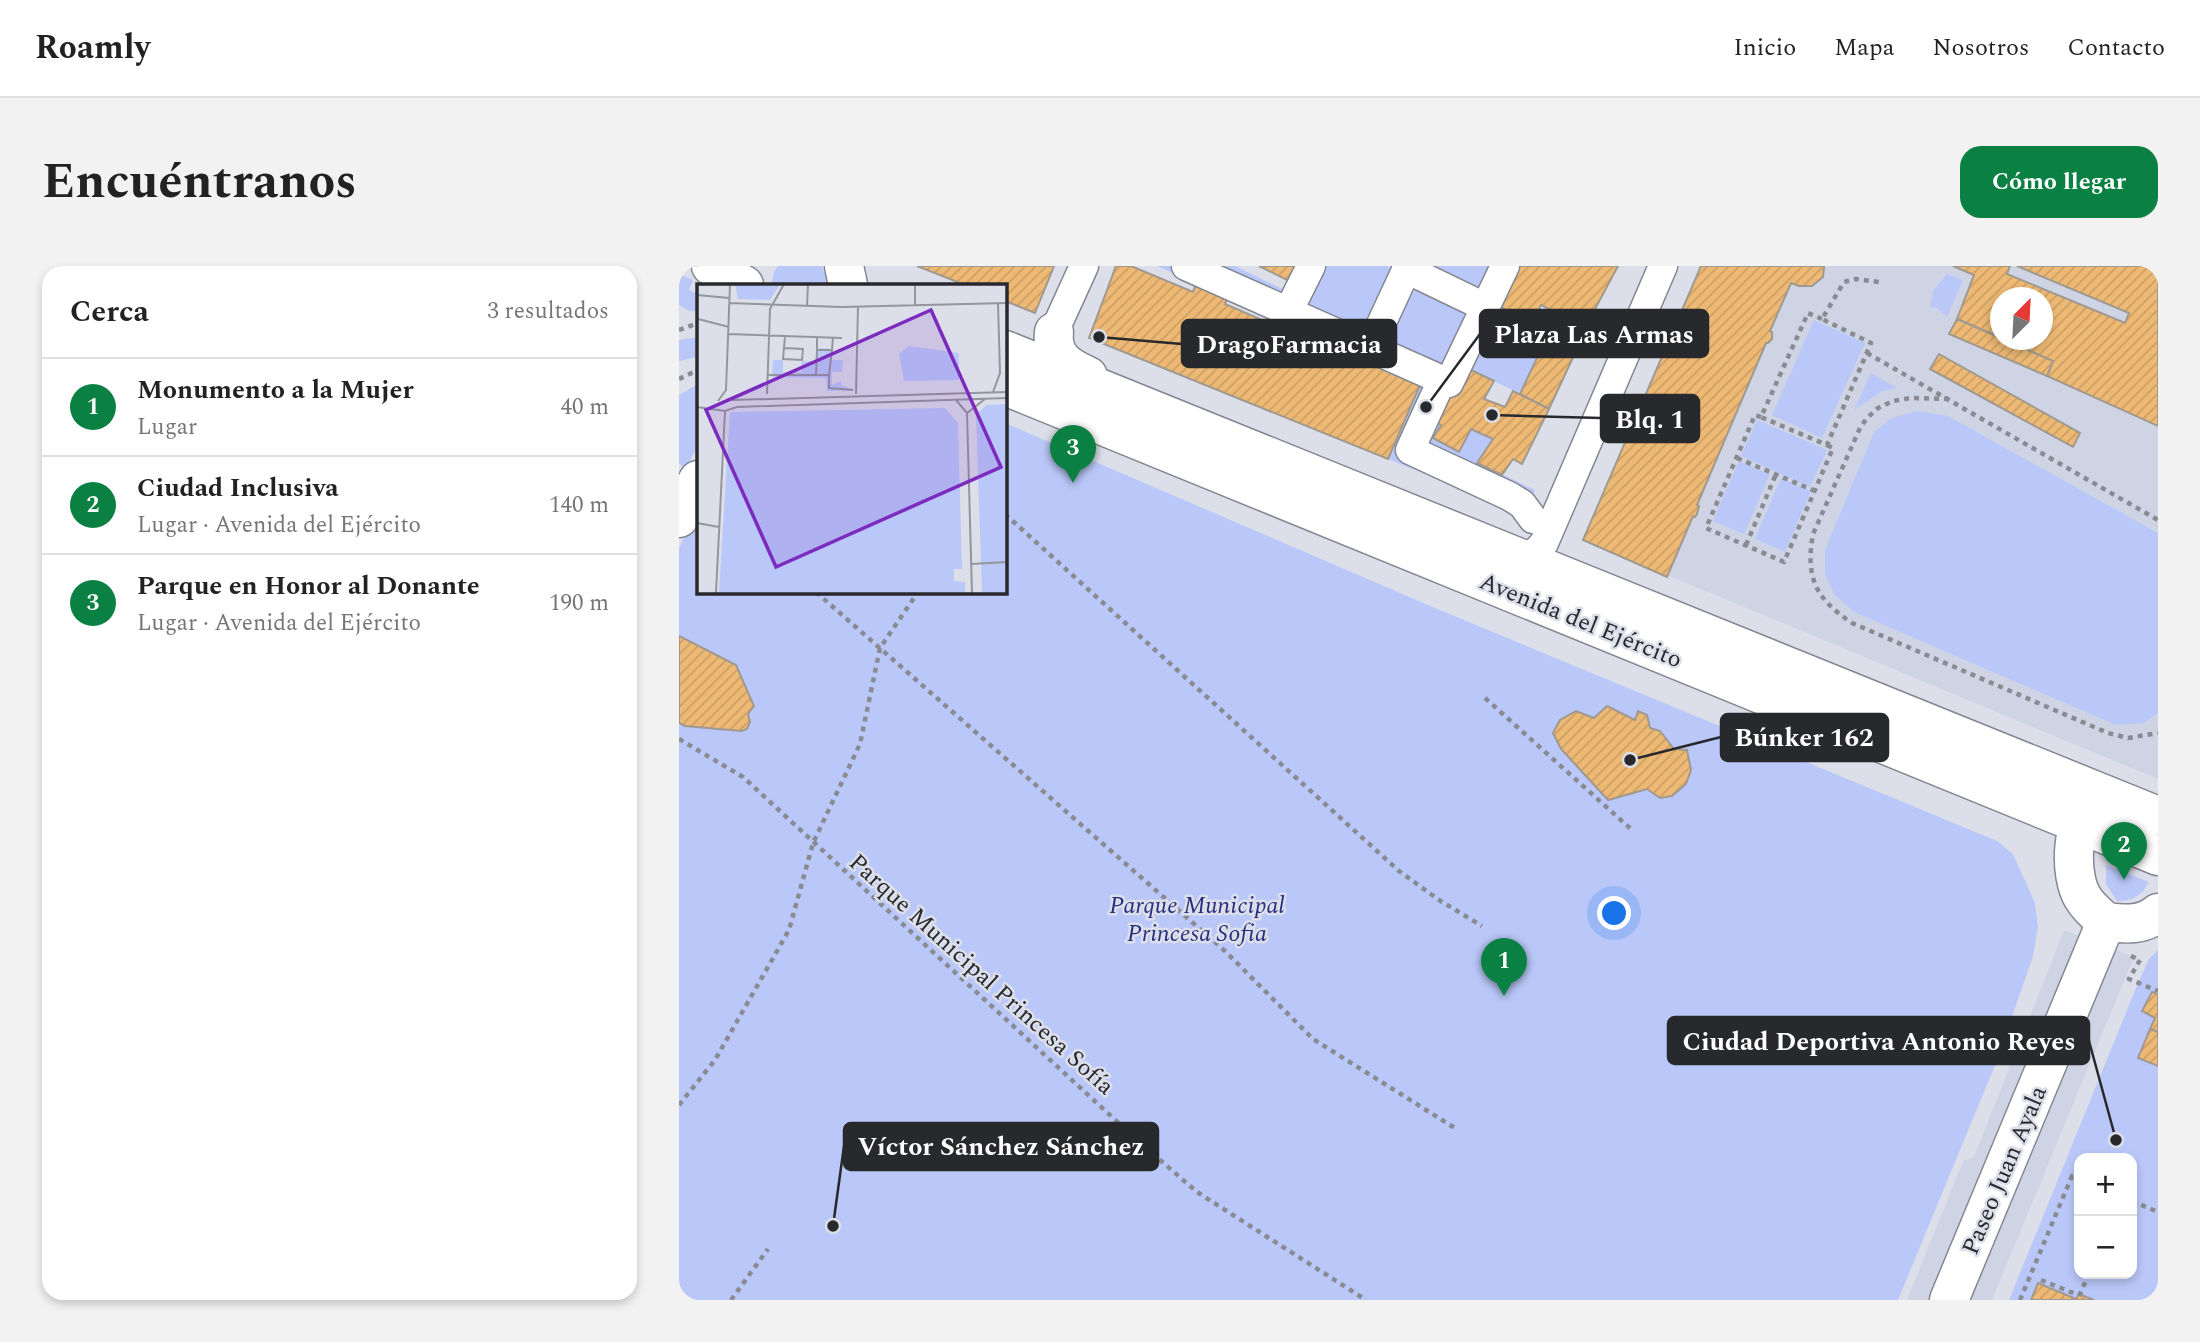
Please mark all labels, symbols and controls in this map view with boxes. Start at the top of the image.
text: Roamly [35,23,150,73]
text: Inicio [1733,30,1796,66]
text: Mapa [1834,30,1894,66]
text: Nosotros [1932,30,2029,66]
text: Contacto [2067,30,2165,66]
text: Encuéntranos [42,145,357,220]
button: Cómo llegar [1960,146,2158,218]
inset map [697,284,1006,593]
north arrow [1990,287,2053,350]
text: Cerca [70,289,149,335]
text: 3 resultados [487,294,609,329]
callout: Plaza Las Armas [1480,310,1708,357]
text: Plaza Las Armas [1494,315,1694,355]
callout: DragoFarmacia [1182,320,1396,367]
text: DragoFarmacia [1196,325,1382,365]
text: Monumento a la Mujer [137,370,413,410]
text: 1 [87,390,99,425]
text: 40 m [560,390,609,425]
callout: Blq. 1 [1601,395,1699,442]
text: Blq. 1 [1615,400,1685,440]
text: Lugar [137,410,197,445]
pin: 3 [1050,425,1096,483]
text: Ciudad Inclusiva [137,468,339,508]
text: 2 [87,488,99,523]
text: 140 m [549,488,609,523]
text: Lugar · Avenida del Ejército [137,508,421,543]
street label: Avenida del Ejército [1474,564,1687,678]
text: Parque en Honor al Donante [137,566,480,606]
text: 3 [87,586,99,621]
text: 190 m [549,586,609,621]
text: Lugar · Avenida del Ejército [137,606,421,641]
callout: Búnker 162 [1721,714,1888,761]
text: Búnker 162 [1734,718,1874,758]
pin: 2 [2101,822,2147,880]
street label: Parque Municipal Princesa Sofía [840,845,1122,1104]
park label: Parque Municipal Princesa Sofia [1109,888,1285,952]
your location [1597,896,1631,930]
pin: 1 [1481,938,1527,996]
callout: Ciudad Deportiva Antonio Reyes [1668,1017,2089,1064]
text: Ciudad Deportiva Antonio Reyes [1682,1022,2076,1062]
street label: Paseo Juan Ayala [1953,1080,2057,1261]
callout: Víctor Sánchez Sánchez [844,1123,1158,1170]
text: Víctor Sánchez Sánchez [858,1127,1144,1167]
map controls [2074,1153,2137,1279]
button: + [2074,1153,2137,1216]
button: − [2074,1216,2137,1279]

